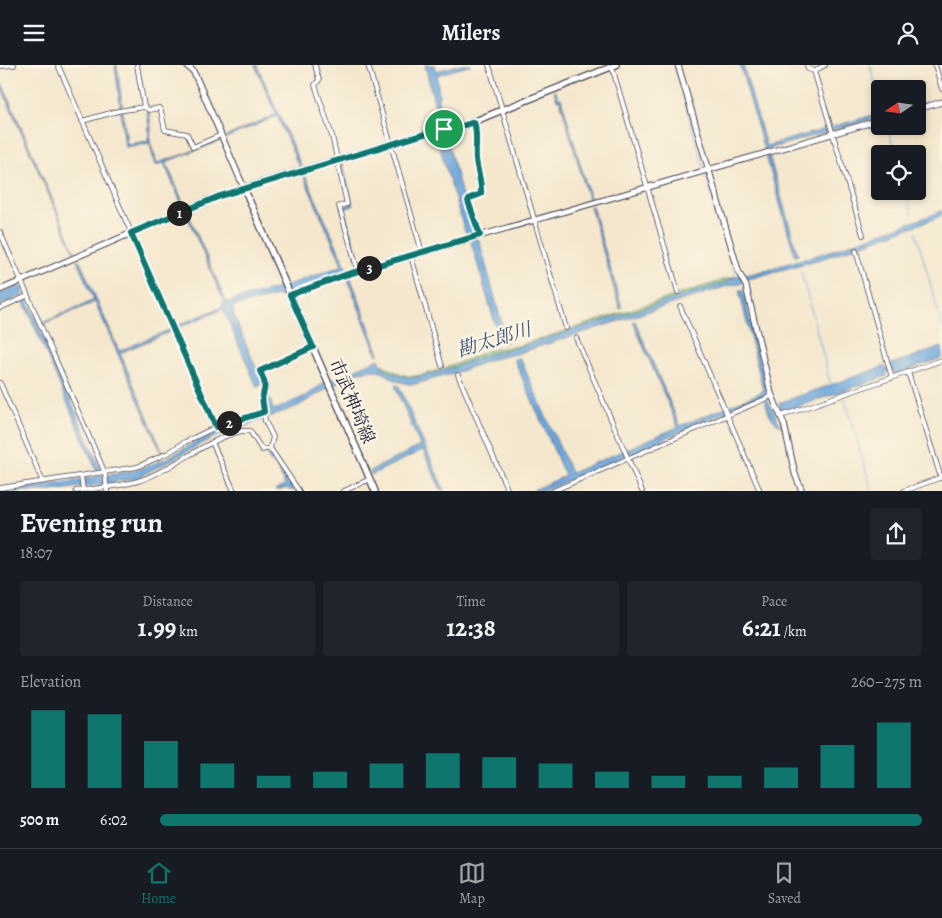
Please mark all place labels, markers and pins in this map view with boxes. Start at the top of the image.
pin [423,108,465,150]
pin: 1 [166,201,192,225]
pin: 3 [356,255,382,281]
pin: 2 [216,411,242,435]

